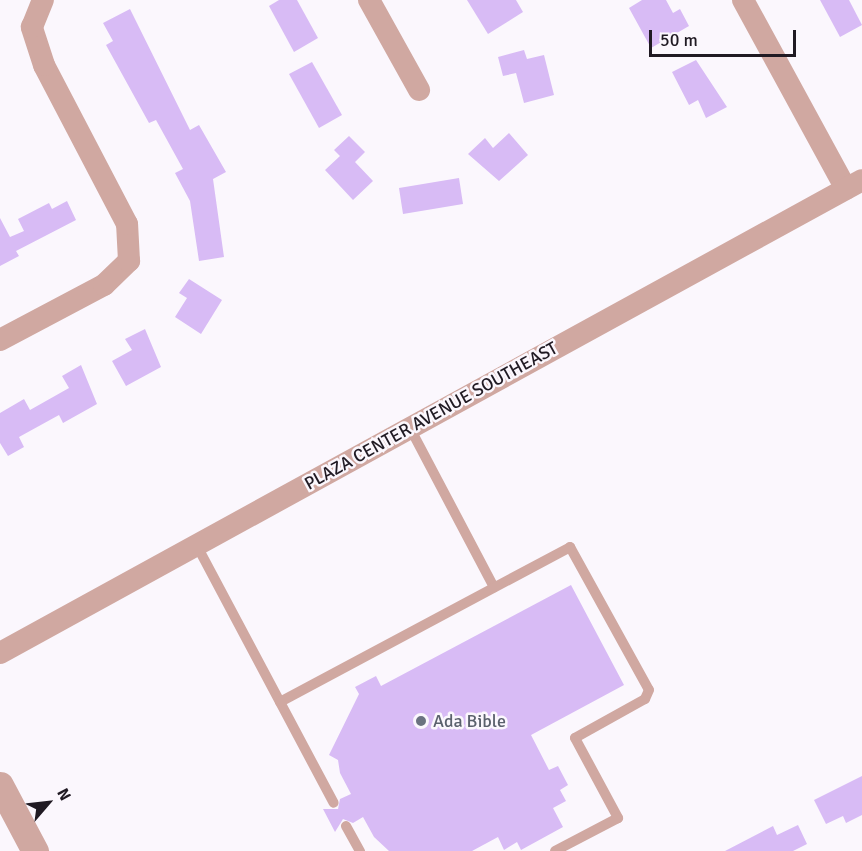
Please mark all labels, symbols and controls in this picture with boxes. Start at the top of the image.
scale bar [652,18,799,56]
text: 50 m [660,29,698,51]
street label: PLAZA CENTER AVENUE SOUTHEAST [301,337,561,495]
place label: Ada Bible [433,710,506,732]
marker: Ada Bible [414,714,428,728]
north arrow [18,773,78,833]
text: N [52,785,75,804]

